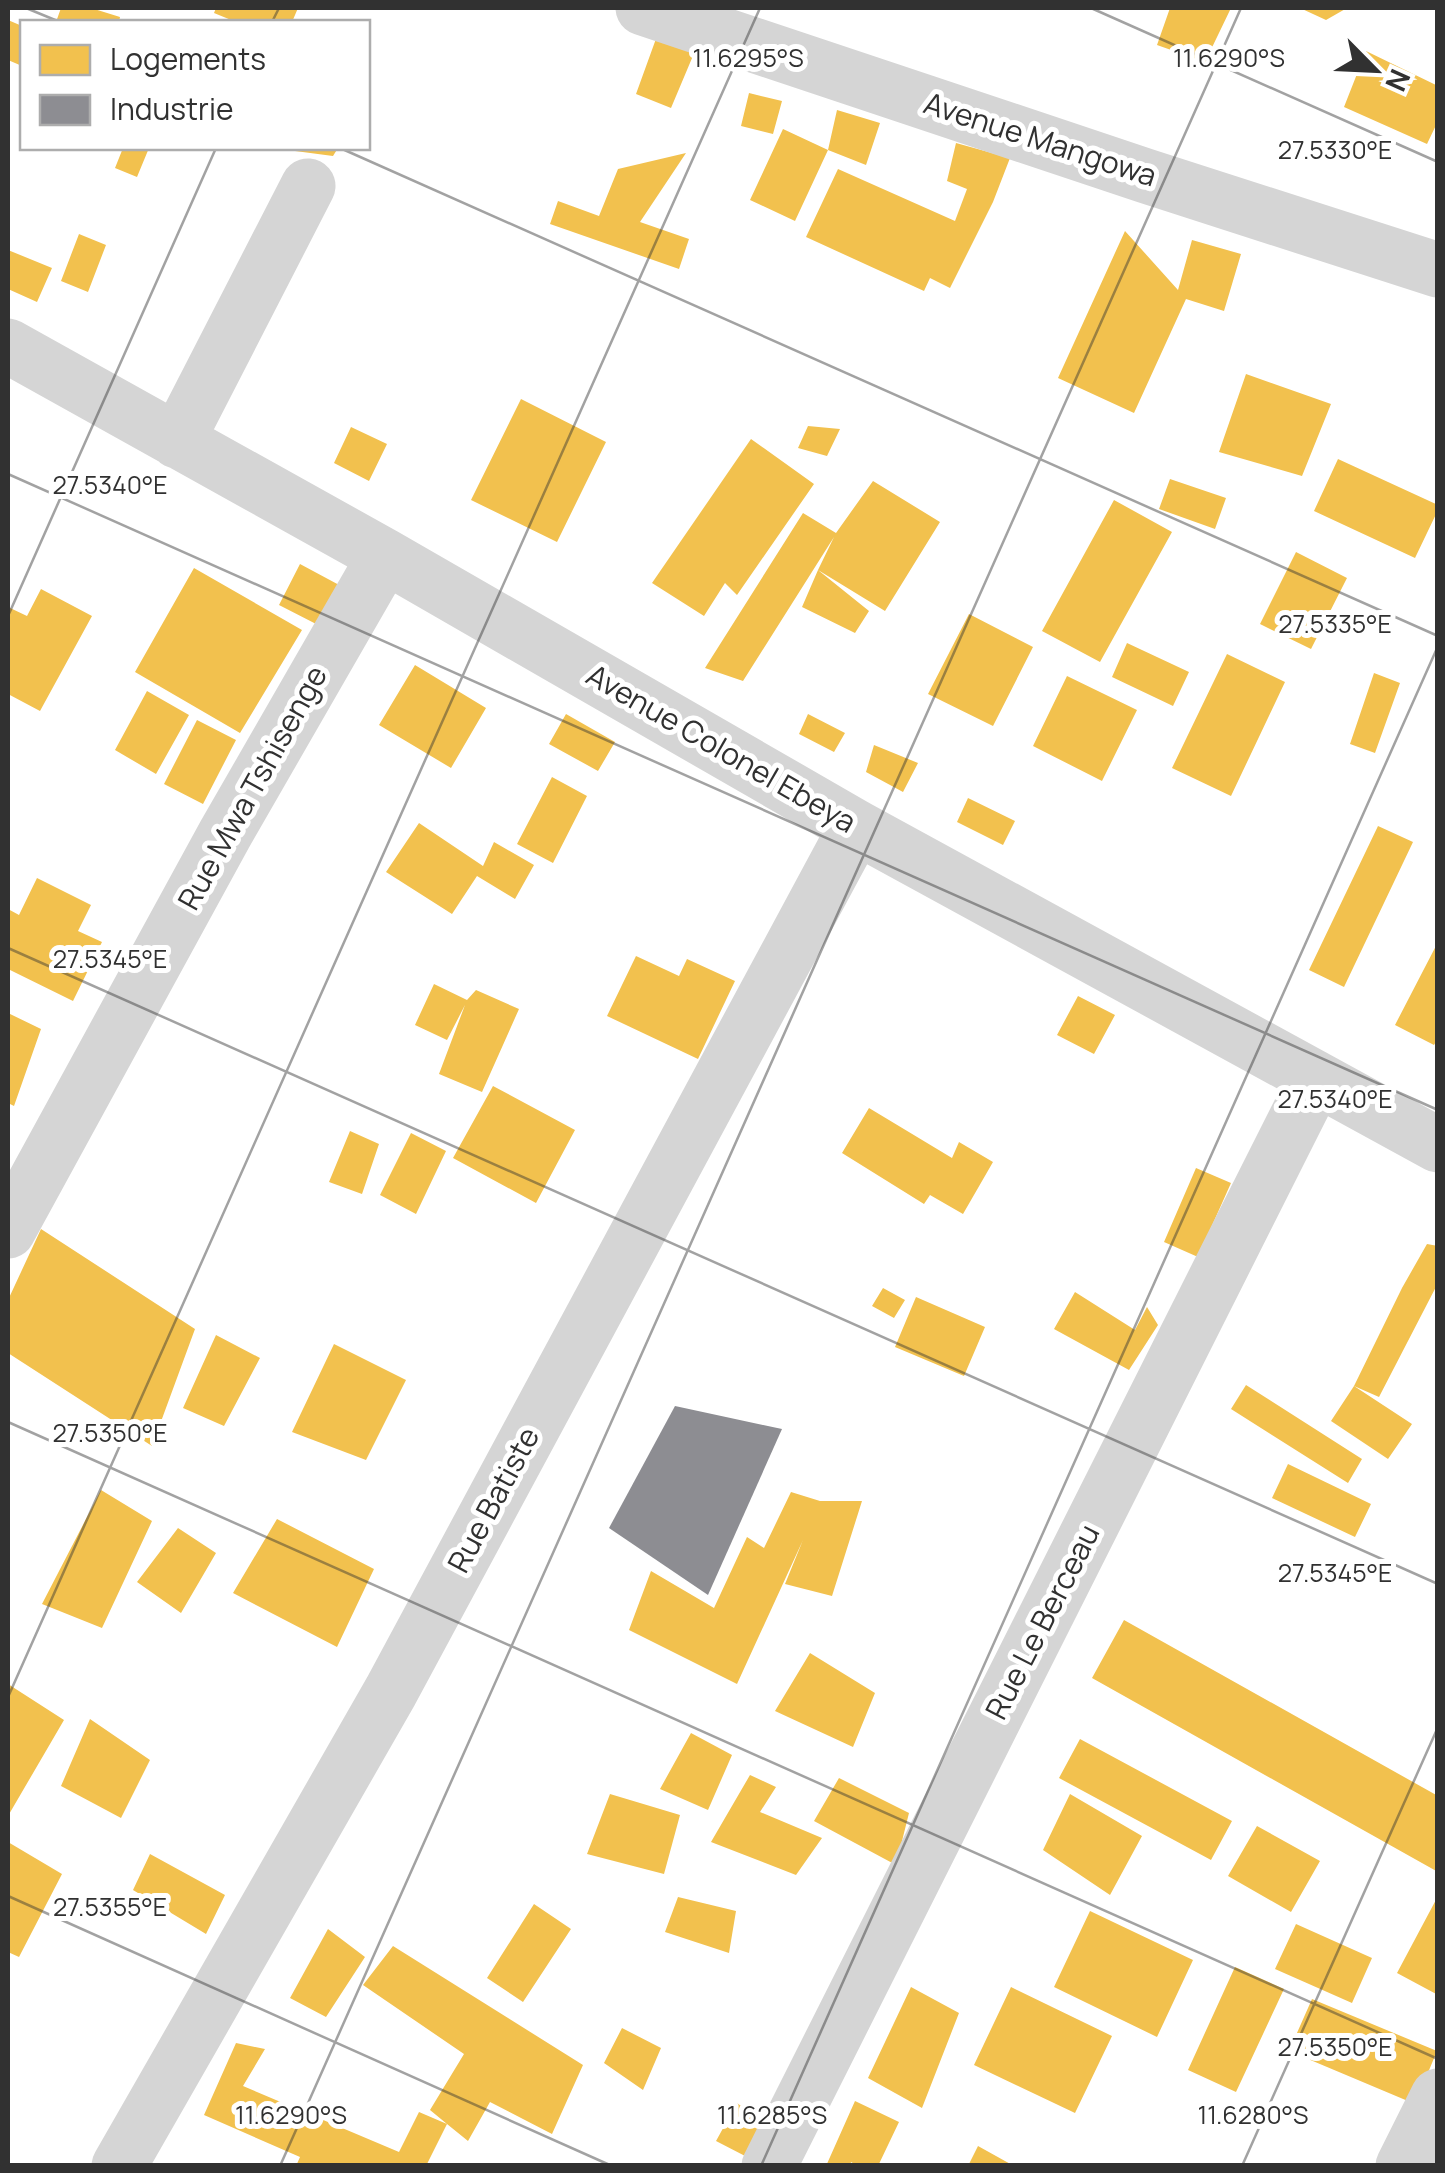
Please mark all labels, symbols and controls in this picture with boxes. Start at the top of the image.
legend [20,20,370,150]
north arrow [1325,20,1425,120]
text: Logements [110,38,266,79]
text: 11.6295°S [692,40,804,75]
text: 11.6290°S [1173,40,1285,75]
text: N [1377,64,1420,97]
street label: Avenue Mangowa [919,82,1162,195]
text: Industrie [110,88,233,129]
text: 27.5330°E [1278,132,1392,167]
text: 27.5340°E [52,467,168,502]
text: 27.5335°E [1278,606,1392,641]
street label: Avenue Colonel Ebeya [579,654,864,842]
street label: Rue Mwa Tshisenge [168,658,336,917]
text: 27.5345°E [53,941,167,976]
text: 27.5340°E [1277,1081,1393,1116]
text: 27.5350°E [53,1415,167,1450]
street label: Rue Batiste [437,1419,548,1579]
street label: Rue Le Berceau [975,1517,1108,1726]
text: 27.5345°E [1278,1555,1392,1590]
text: 27.5355°E [53,1889,167,1924]
text: 27.5350°E [1278,2029,1392,2064]
text: 11.6290°S [235,2097,347,2132]
text: 11.6285°S [717,2097,827,2132]
text: 11.6280°S [1197,2097,1309,2132]

